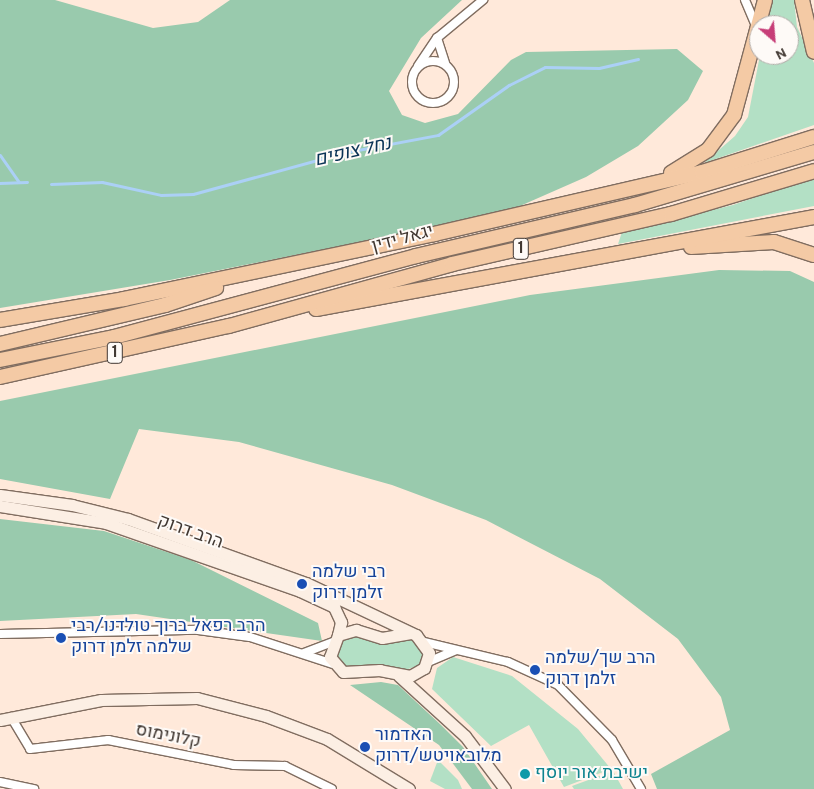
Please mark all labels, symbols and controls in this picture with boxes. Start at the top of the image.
north arrow [749,15,799,65]
text: N [772,43,789,63]
water label: נחל צופים [312,133,394,173]
street label: יגאל ידין [370,221,436,259]
road number: 1 [512,235,530,262]
road number: 1 [106,339,124,366]
street label: הרב דרוק [154,511,226,555]
place label: רבי שלמה זלמן דרוק [312,563,386,606]
marker: רבי שלמה זלמן דרוק [296,578,308,590]
place label: הרב רפאל ברוך טולדנו/רבי שלמה זלמן דרוק [71,617,265,660]
marker: הרב רפאל ברוך טולדנו/רבי שלמה זלמן דרוק [55,632,67,644]
place label: הרב שך/שלמה זלמן דרוק [545,649,656,692]
marker: הרב שך/שלמה זלמן דרוק [529,664,541,676]
street label: קלונימוס [134,720,202,754]
place label: האדמור מלובאויטש/דרוק [375,726,502,769]
marker: האדמור מלובאויטש/דרוק [359,741,371,753]
place label: ישיבת אור יוסף [535,763,648,785]
marker: ישיבת אור יוסף [519,768,531,780]

